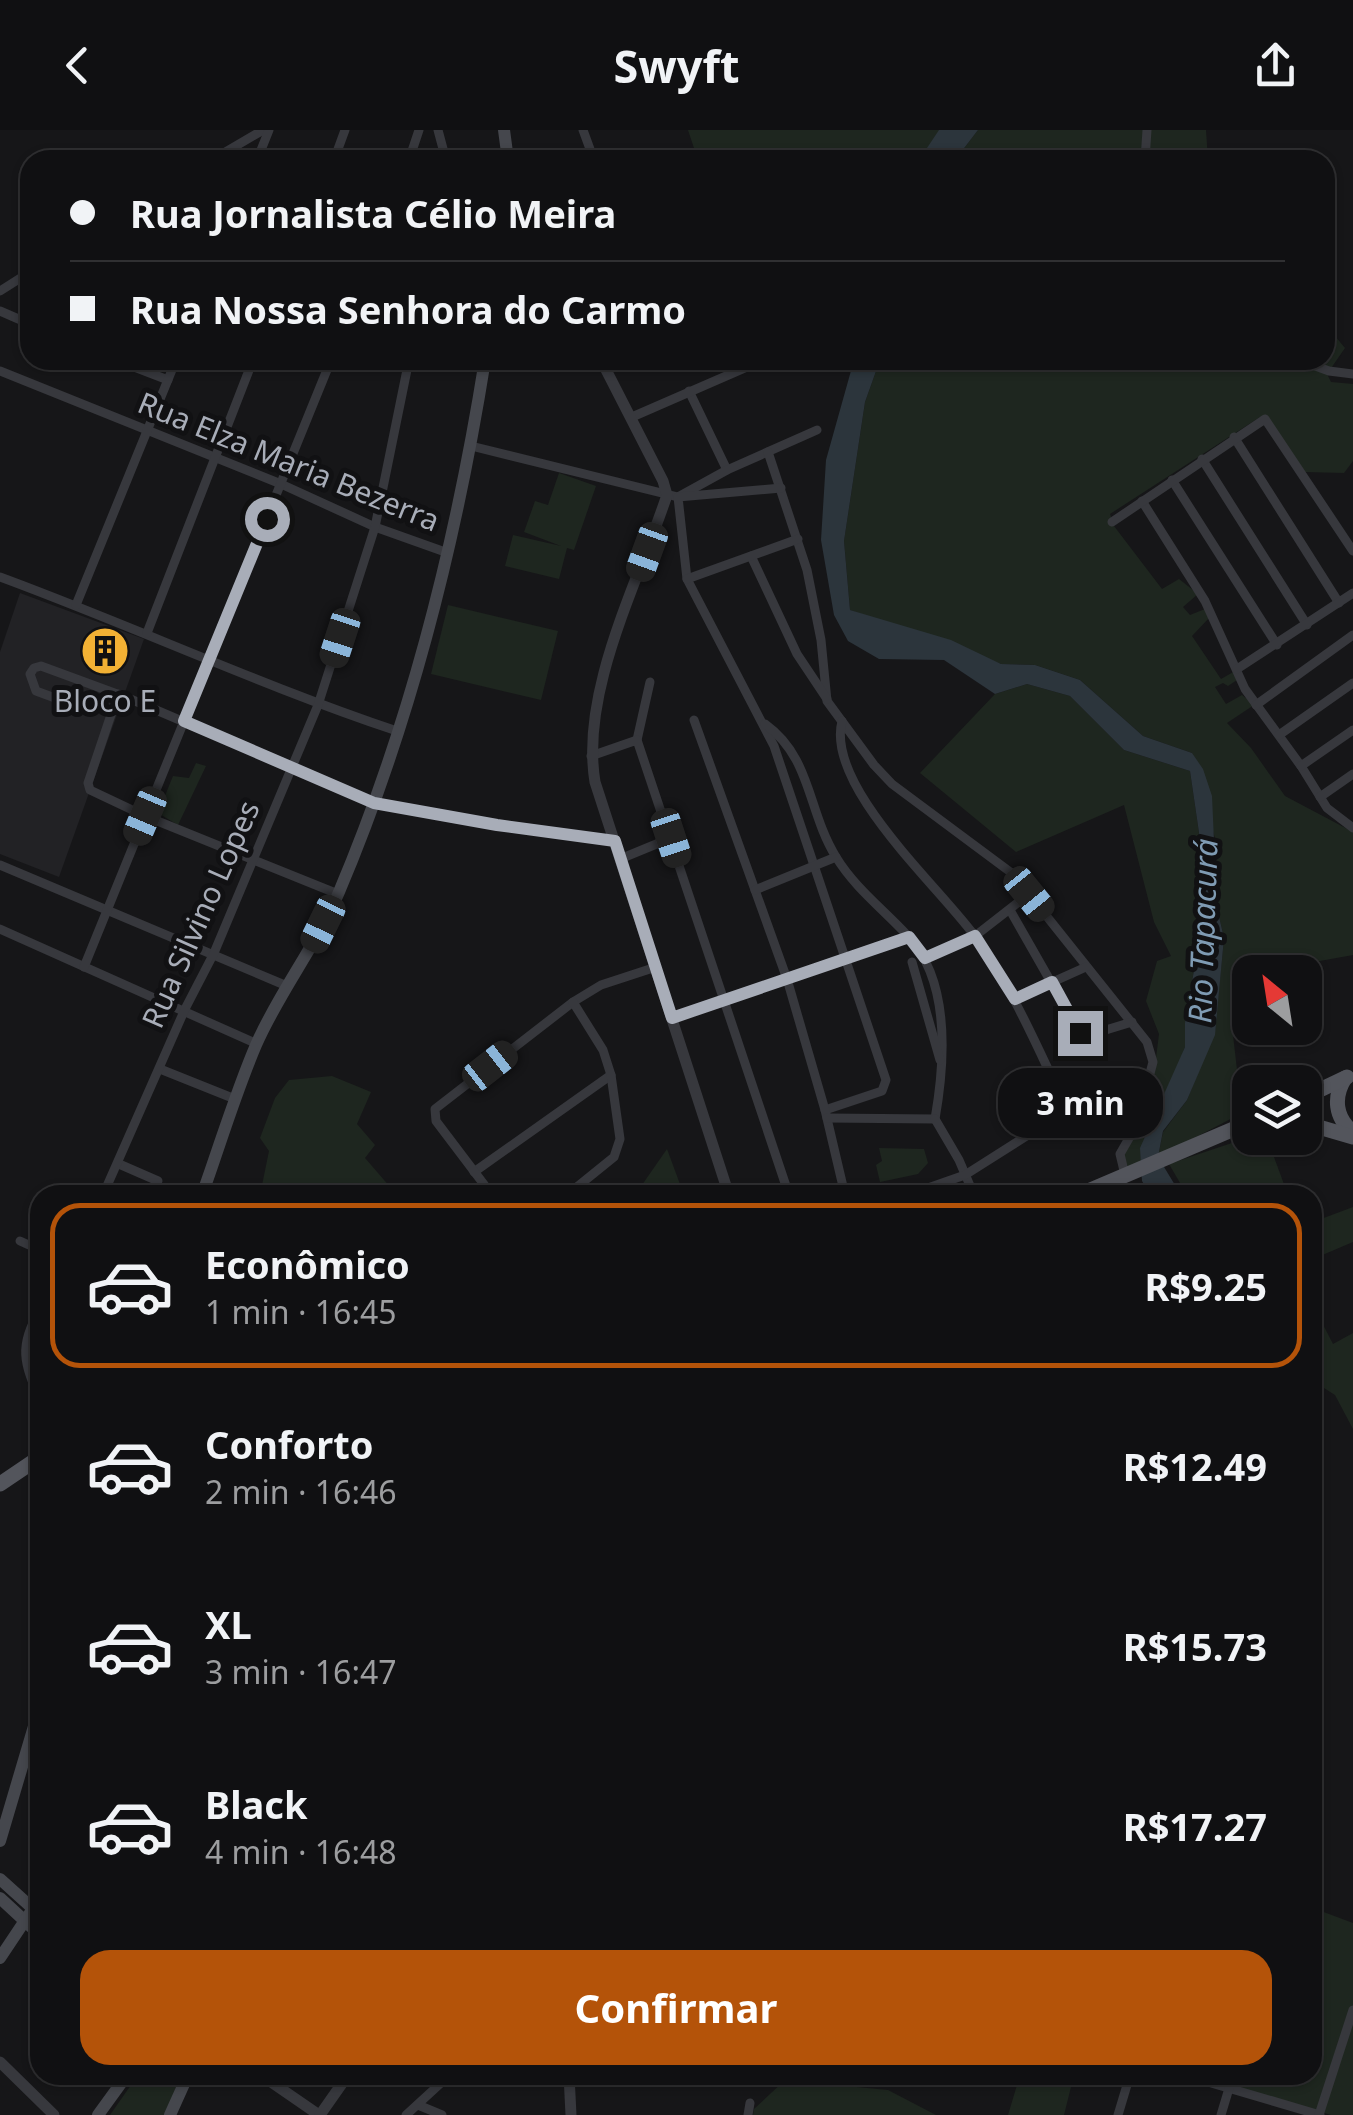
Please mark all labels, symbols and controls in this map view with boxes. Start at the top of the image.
text: Swyft [614,35,739,96]
icon: back [50,38,105,93]
icon: share [1248,38,1303,93]
text: Rua Jornalista Célio Meira [130,187,616,239]
text: Rua Nossa Senhora do Carmo [130,283,686,335]
street label: Rua Elza Maria Bezerra [132,382,446,540]
route start [245,497,290,542]
car [623,519,671,585]
car [316,605,364,671]
building icon: Bloco E [79,625,131,677]
place label: Bloco E [54,680,156,721]
car [119,783,171,849]
street label: Rua Silvino Lopes [131,794,269,1034]
car [647,805,695,871]
water label: Rio Tapacurá [1177,838,1227,1024]
car [998,861,1060,927]
car [296,890,350,958]
north arrow [1232,955,1322,1045]
map controls [1232,955,1322,1155]
route end [1058,1011,1103,1056]
car [457,1036,523,1096]
button: layers [1232,1065,1322,1155]
callout: 3 min [998,1068,1162,1138]
text: 3 min [1036,1081,1125,1124]
text: Econômico [205,1238,410,1290]
icon: car [85,1241,175,1331]
text: R$9.25 [1144,1260,1267,1312]
text: 1 min · 16:45 [205,1290,397,1333]
text: Conforto [205,1418,374,1470]
icon: car [85,1421,175,1511]
text: R$12.49 [1123,1440,1267,1492]
text: 2 min · 16:46 [205,1470,397,1513]
text: XL [205,1598,252,1650]
icon: car [85,1601,175,1691]
text: R$15.73 [1123,1620,1267,1672]
text: 3 min · 16:47 [205,1650,397,1693]
text: Black [205,1778,308,1830]
icon: car [85,1781,175,1871]
text: R$17.27 [1123,1800,1267,1852]
text: 4 min · 16:48 [205,1830,397,1873]
button: Confirmar [80,1950,1272,2065]

